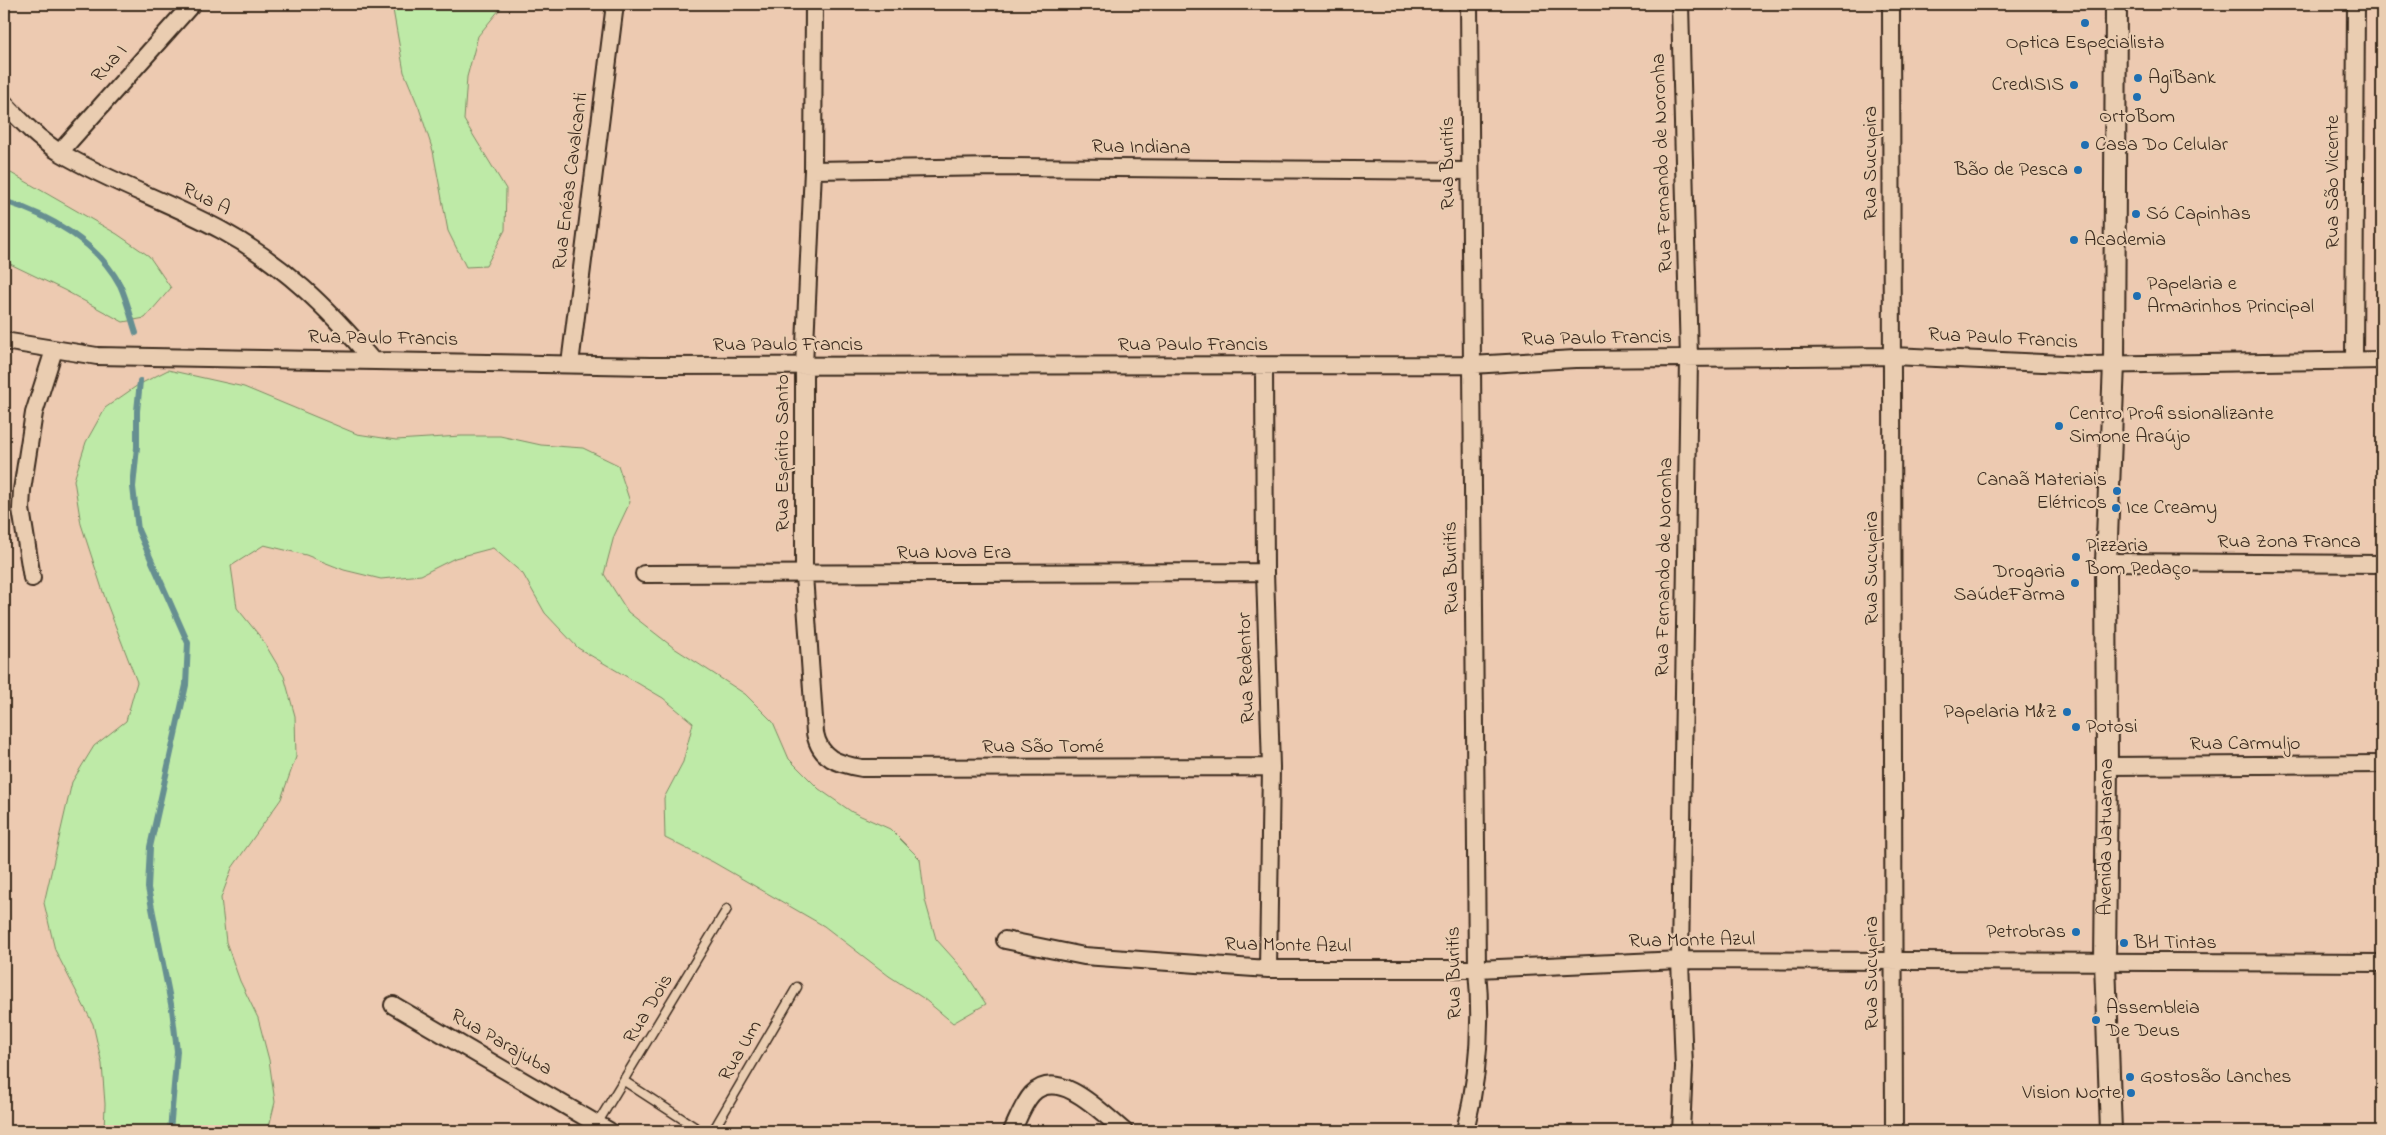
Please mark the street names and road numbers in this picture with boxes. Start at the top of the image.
street label: Rua I [85,38,135,90]
street label: Rua Fernando de Noronha [1645,53,1681,273]
street label: Rua Enéas Cavalcanti [546,91,596,271]
street label: Rua Sucupira [1857,106,1886,220]
street label: Rua São Vicente [2319,115,2348,249]
street label: Rua Buritís [1434,116,1463,210]
street label: Rua Indiana [1091,133,1191,163]
street label: Rua A [177,176,235,224]
street label: Rua Paulo Francis [1927,321,2079,357]
street label: Rua Paulo Francis [308,323,458,355]
street label: Rua Paulo Francis [1522,323,1672,355]
street label: Rua Paulo Francis [713,331,863,360]
street label: Rua Paulo Francis [1118,331,1268,360]
street label: Rua Espírito Santo [769,374,798,532]
street label: Rua Fernando de Noronha [1649,457,1681,677]
street label: Rua Sucupira [1858,511,1887,625]
street label: Rua Buritís [1437,521,1467,615]
street label: Rua Zona Franca [2217,528,2361,557]
street label: Rua Nova Era [897,539,1011,568]
street label: Rua Redentor [1231,611,1263,724]
street label: Rua Carmuljo [2190,730,2300,759]
street label: Rua São Tomé [982,733,1104,762]
street label: Avenida Jatuarana [2091,758,2122,916]
street label: Rua Sucupira [1858,916,1887,1030]
street label: Rua Monte Azul [1628,925,1756,957]
street label: Rua Buritís [1440,926,1470,1020]
street label: Rua Monte Azul [1224,930,1352,962]
street label: Rua Dois [617,968,681,1050]
street label: Rua Parajuba [445,1002,557,1084]
street label: Rua Um [712,1015,770,1087]

